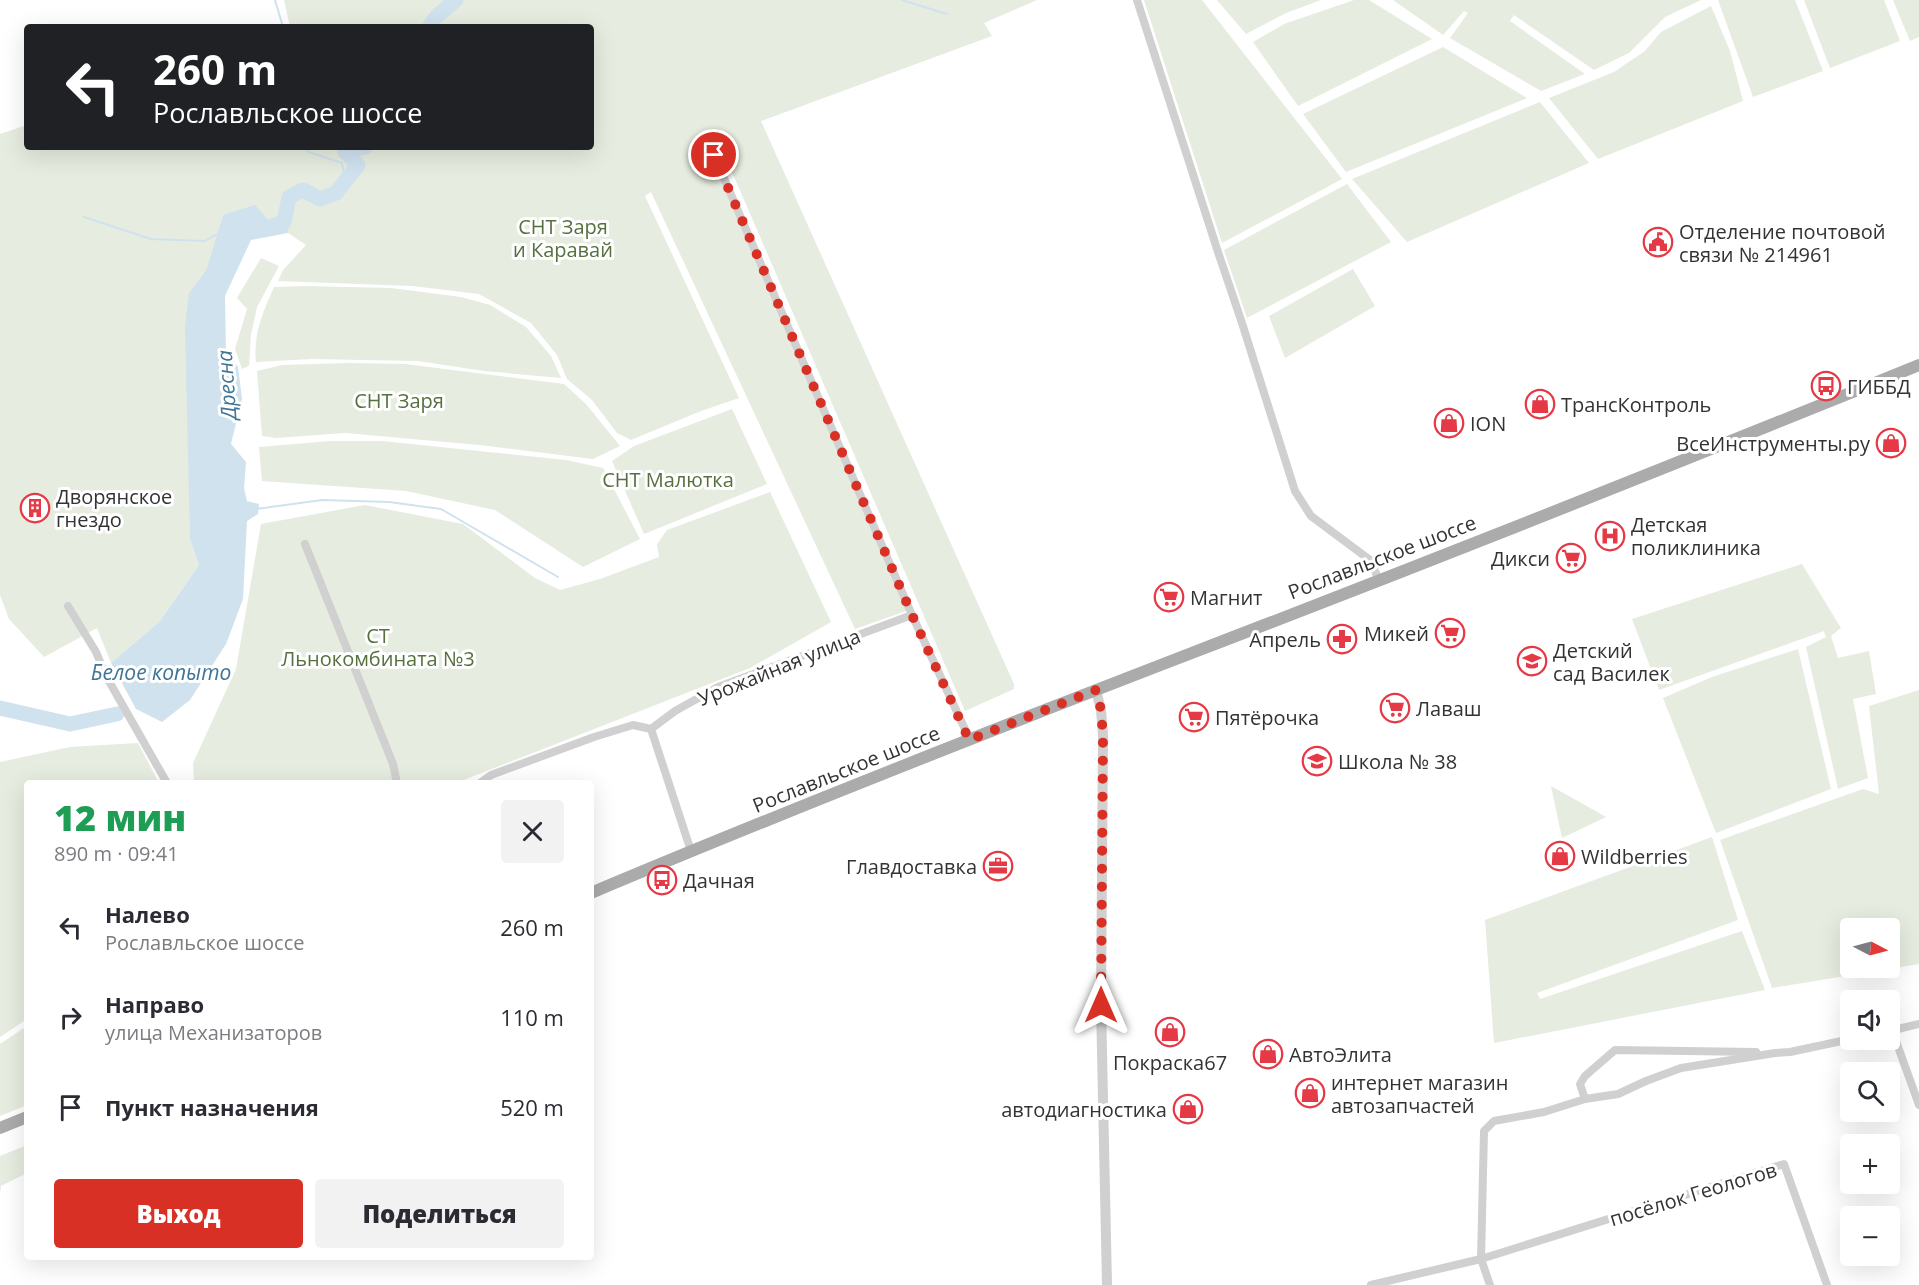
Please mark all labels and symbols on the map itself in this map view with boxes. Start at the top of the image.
pin [688,129,739,180]
park label: СНТ Заря и Каравай [513,213,613,263]
place label: Отделение почтовой связи № 214961 [1679,218,1885,268]
public building icon: Отделение почтовой связи № 214961 [1642,226,1674,258]
water label: Дресна [210,349,243,423]
bus stop icon: ГИББД [1810,370,1842,402]
place label: ГИББД [1847,373,1911,400]
park label: СНТ Заря [354,387,444,414]
shop icon: ТрансКонтроль [1524,388,1556,420]
place label: ТрансКонтроль [1561,391,1711,418]
shop icon: ION [1433,407,1465,439]
place label: ION [1470,410,1506,437]
shop icon: ВсеИнструменты.ру [1875,427,1907,459]
place label: ВсеИнструменты.ру [1676,430,1871,457]
park label: СНТ Малютка [602,466,734,493]
place label: Дворянское гнездо [56,483,172,533]
building icon: Дворянское гнездо [19,492,51,524]
street label: Рославльское шоссе [1284,509,1480,605]
place label: Детская поликлиника [1631,511,1761,561]
hospital icon: Детская поликлиника [1594,520,1626,552]
supermarket icon: Дикси [1555,542,1587,574]
place label: Дикси [1491,545,1550,572]
supermarket icon: Магнит [1153,581,1185,613]
place label: Магнит [1190,584,1263,611]
supermarket icon: Микей [1434,617,1466,649]
place label: Микей [1364,620,1429,647]
park label: СТ Льнокомбината №3 [281,622,475,672]
street label: Урожайная улица [694,622,864,712]
pharmacy icon: Апрель [1326,623,1358,655]
place label: Апрель [1249,626,1321,653]
place label: Детский сад Василек [1553,637,1670,687]
school or university icon: Детский сад Василек [1516,645,1548,677]
water label: Белое копыто [91,658,231,686]
supermarket icon: Лаваш [1379,692,1411,724]
place label: Лаваш [1416,695,1482,722]
supermarket icon: Пятёрочка [1178,701,1210,733]
place label: Пятёрочка [1215,704,1319,731]
street label: Рославльское шоссе [748,719,944,819]
school or university icon: Школа № 38 [1301,745,1333,777]
place label: Школа № 38 [1338,748,1457,775]
shop icon: Wildberries [1544,840,1576,872]
place label: Wildberries [1581,843,1687,870]
office icon: Главдоставка [982,850,1014,882]
place label: Главдоставка [846,853,977,880]
bus stop icon: Дачная [646,864,678,896]
place label: Дачная [683,867,755,894]
north arrow [1840,918,1900,978]
position arrow [1069,973,1133,1037]
shop icon: Покраска67 [1154,1016,1186,1048]
shop icon: АвтоЭлита [1252,1038,1284,1070]
place label: АвтоЭлита [1289,1041,1392,1068]
place label: Покраска67 [1113,1049,1227,1076]
place label: интернет магазин автозапчастей [1331,1069,1508,1119]
shop icon: интернет магазин автозапчастей [1294,1077,1326,1109]
shop icon: автодиагностика [1172,1093,1204,1125]
place label: автодиагностика [1001,1096,1167,1123]
street label: посёлок Геологов [1606,1156,1780,1232]

